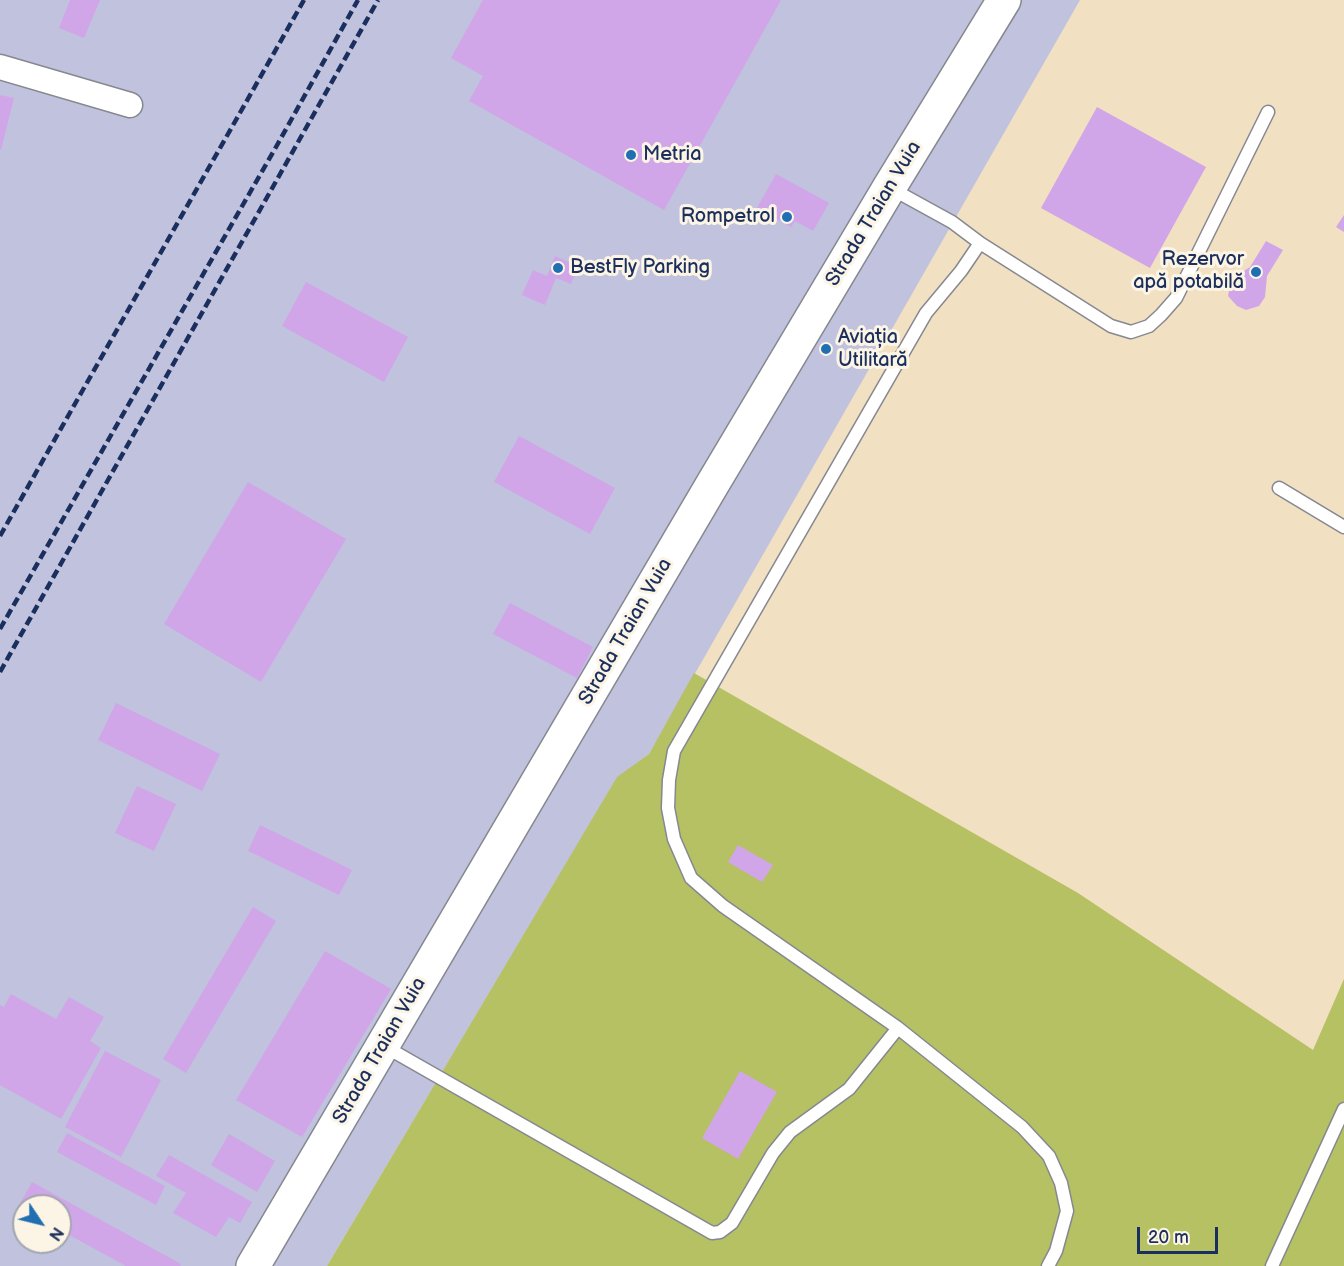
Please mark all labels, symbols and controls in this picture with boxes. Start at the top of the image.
street label: Strada Traian Vuia [821,137,927,291]
place label: Metria [643,143,701,167]
marker: Metria [624,148,638,162]
place label: Rompetrol [681,205,775,229]
marker: Rompetrol [780,210,794,224]
place label: Rezervor apă potabilă [1133,248,1244,295]
place label: BestFly Parking [570,256,710,280]
marker: BestFly Parking [551,261,565,275]
marker: Rezervor apă potabilă [1249,265,1263,279]
place label: Aviația Utilitară [838,326,908,373]
marker: Aviația Utilitară [819,342,833,356]
street label: Strada Traian Vuia [574,555,678,709]
street label: Strada Traian Vuia [328,974,432,1128]
north arrow [12,1194,72,1254]
scale bar [1140,1215,1221,1253]
text: N [44,1223,67,1244]
text: 20 m [1148,1227,1189,1248]

